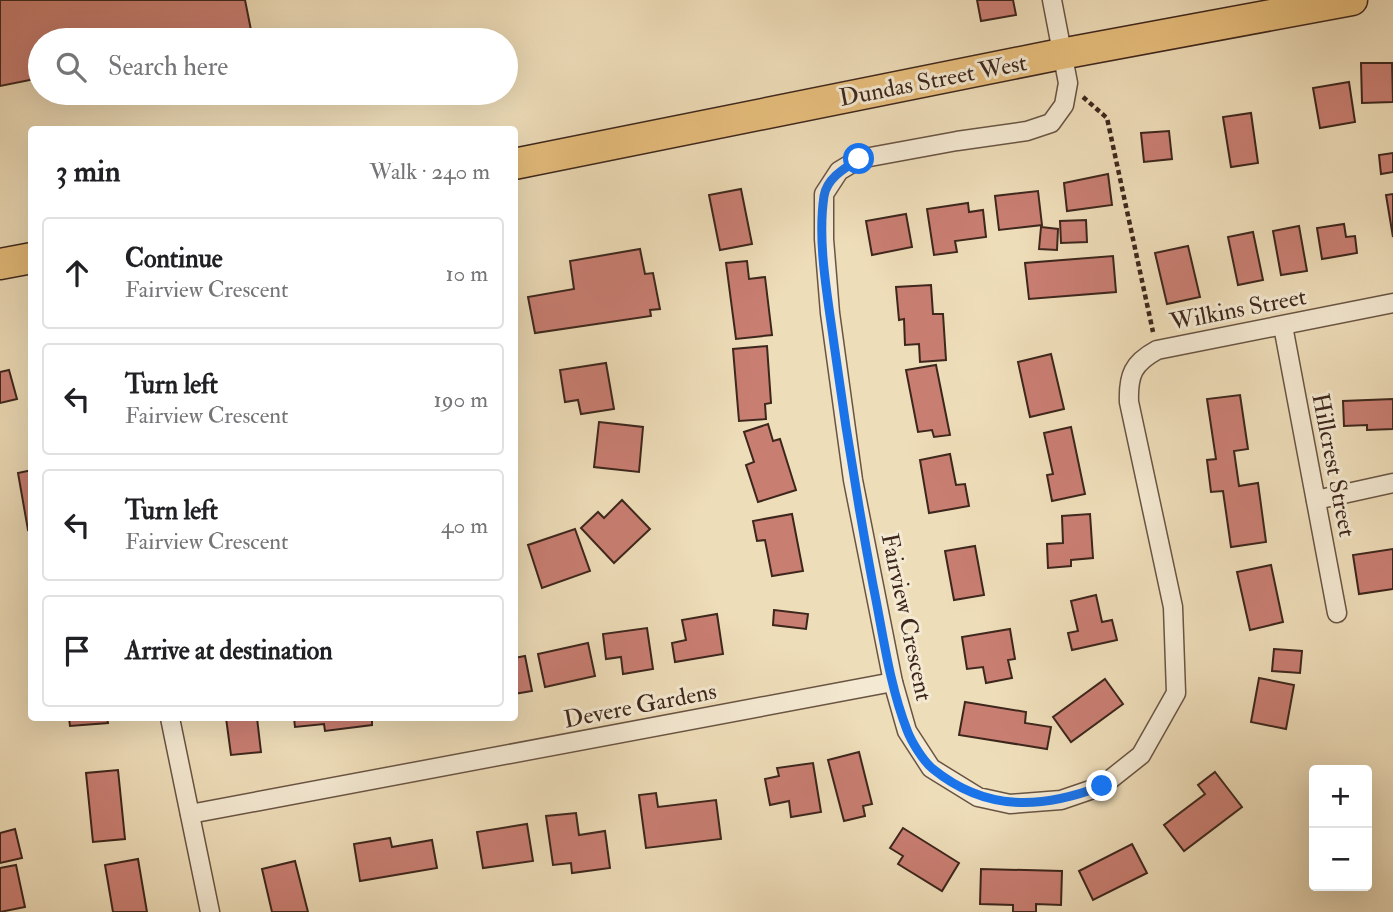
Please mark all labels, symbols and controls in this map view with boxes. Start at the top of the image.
search box [28,28,518,105]
street label: Dundas Street West [837,47,1030,114]
icon: search [52,48,90,86]
text: Search here [108,51,228,83]
route start [843,143,874,174]
text: 3 min [56,153,121,190]
text: Walk · 240 m [370,157,490,186]
text: Continue [125,243,223,275]
icon: ahead [58,254,96,292]
text: 10 m [445,259,488,288]
text: Fairview Crescent [125,275,288,304]
street label: Wilkins Street [1166,281,1309,338]
text: Turn left [125,369,218,401]
icon: left [58,380,96,418]
text: 190 m [434,385,488,414]
street label: Hillcrest Street [1304,391,1363,540]
text: Fairview Crescent [125,401,288,430]
text: Turn left [125,495,218,527]
icon: left [58,506,96,544]
text: 40 m [441,511,488,540]
text: Fairview Crescent [125,527,288,556]
street label: Fairview Crescent [874,530,939,704]
icon: arrive [58,632,96,670]
text: Arrive at destination [125,635,333,667]
street label: Devere Gardens [561,675,719,735]
map controls [1309,765,1372,891]
button: + [1309,765,1372,828]
route end [1086,770,1117,801]
button: − [1309,828,1372,891]

